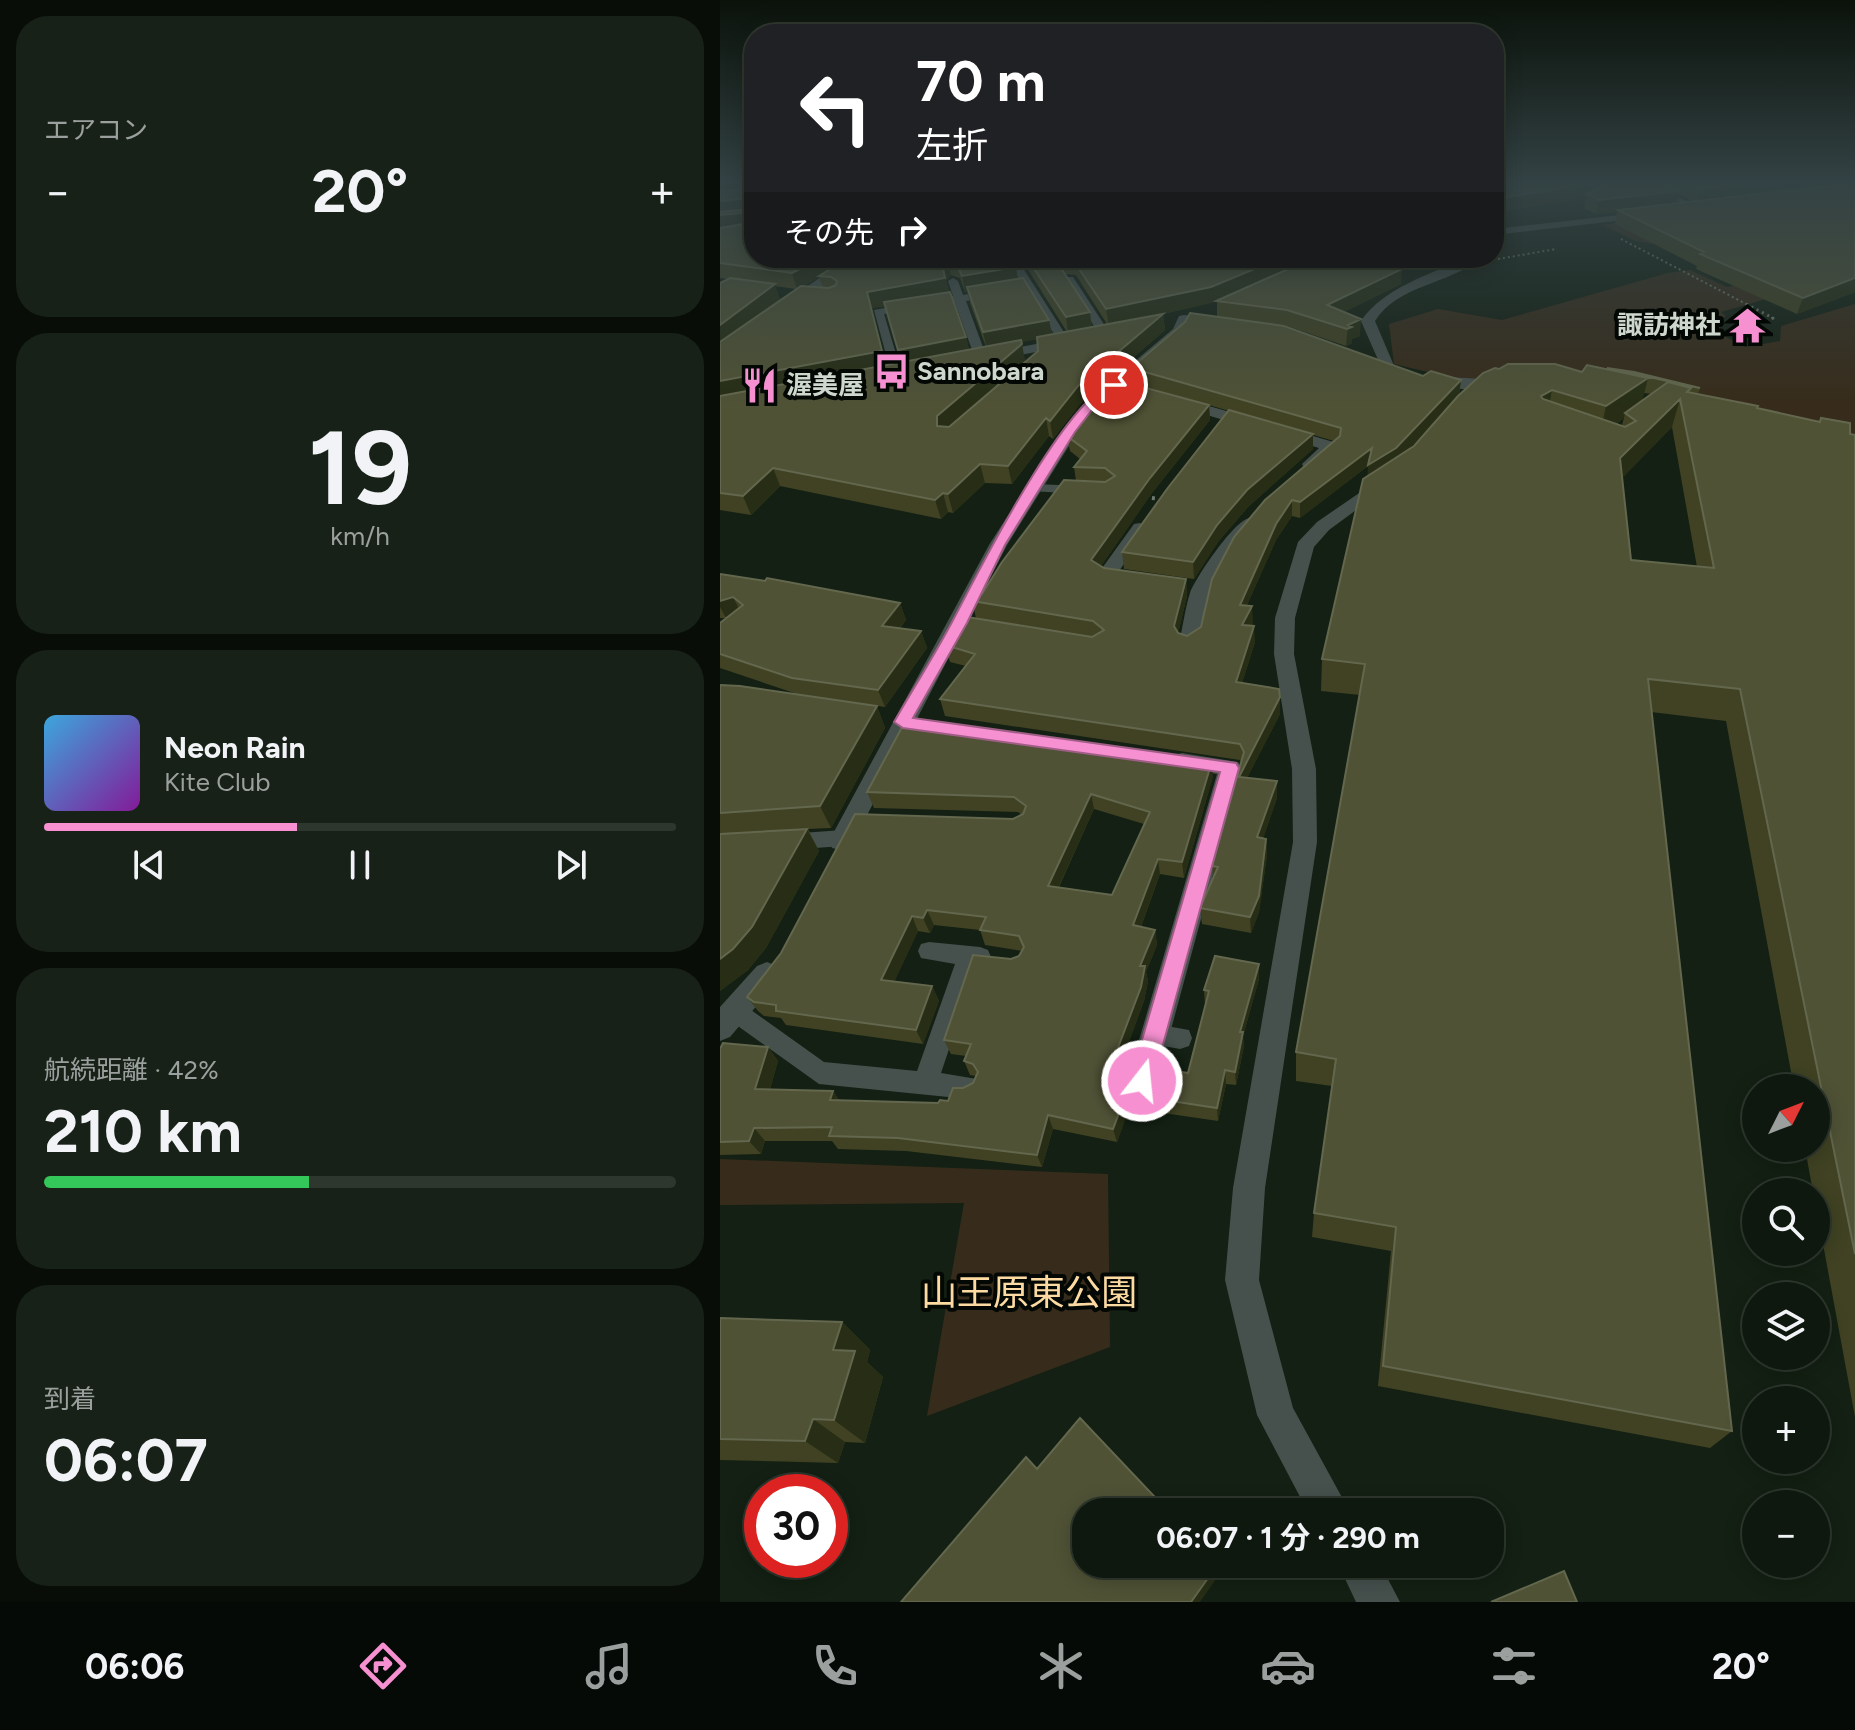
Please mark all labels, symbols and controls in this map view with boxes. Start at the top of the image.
text: 70 m [916,48,1046,115]
icon: left [784,56,888,160]
text: エアコン [44,114,148,146]
text: 左折 [916,124,988,167]
text: 20° [312,155,408,227]
text: − [44,165,71,218]
text: + [649,165,676,218]
icon: right [890,208,934,252]
text: その先 [784,214,874,251]
temple icon: 諏訪神社 [1728,306,1766,344]
place label: 諏訪神社 [1617,309,1721,341]
pin [1080,351,1148,419]
bus stop icon: Sannobara [872,352,910,390]
place label: Sannobara [917,355,1044,387]
icon: arrive [1092,363,1136,407]
restaurant icon: 渥美屋 [741,366,779,404]
place label: 渥美屋 [786,369,864,401]
text: 19 [308,405,412,530]
text: km/h [330,520,390,552]
text: Neon Rain [164,729,306,766]
text: Kite Club [164,766,270,798]
icon: previous [127,843,171,887]
icon: pause [338,843,382,887]
icon: next [549,843,593,887]
position arrow [1100,1039,1184,1123]
text: 航続距離 · 42% [44,1054,219,1086]
north arrow [1742,1074,1830,1162]
map controls [1742,1074,1830,1578]
text: 210 km [44,1095,242,1167]
button: search [1742,1178,1830,1266]
park label: 山王原東公園 [921,1271,1137,1314]
button: layers [1742,1282,1830,1370]
text: 到着 [44,1383,96,1415]
button: + [1742,1386,1830,1474]
text: 06:07 [44,1424,208,1496]
speed limit sign: 30 [744,1474,848,1578]
button: − [1742,1490,1830,1578]
text: 06:07 · 1 分 · 290 m [1156,1519,1420,1556]
icon: directions [355,1638,411,1694]
icon: music [581,1638,637,1694]
icon: phone [807,1638,863,1694]
icon: climate [1033,1638,1089,1694]
icon: car [1260,1638,1316,1694]
icon: filters [1486,1638,1542,1694]
text: 06:06 [85,1645,184,1688]
text: 20° [1712,1645,1770,1688]

